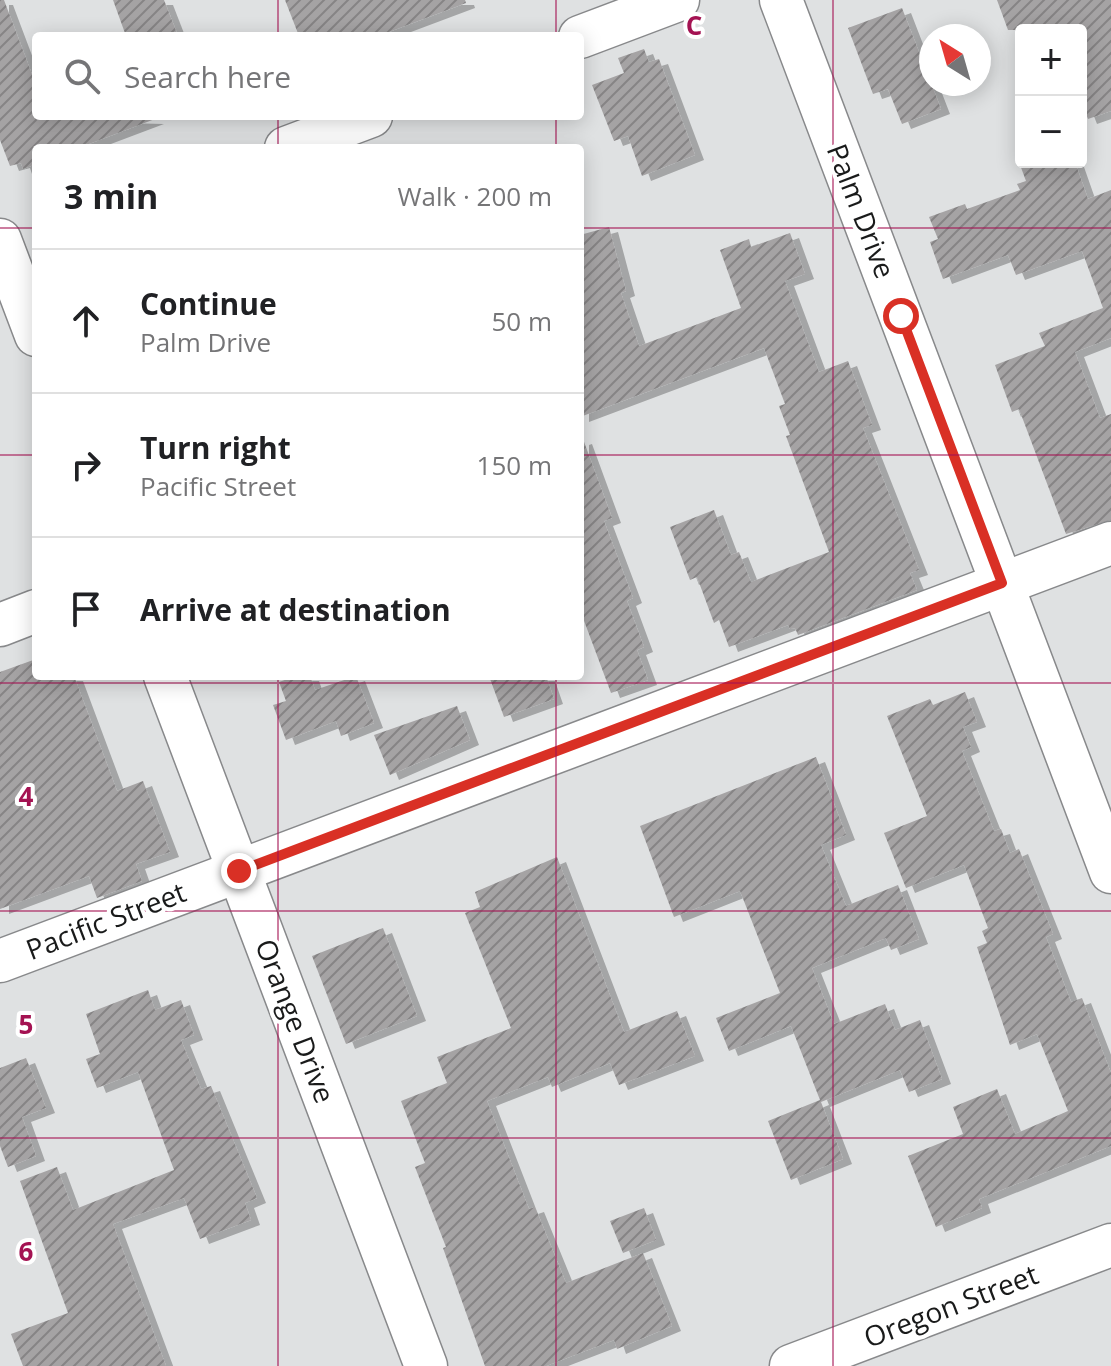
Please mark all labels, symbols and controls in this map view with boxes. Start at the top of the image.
text: C [686,7,702,43]
north arrow [919,24,991,96]
map controls [1015,24,1087,168]
button: + [1015,24,1087,96]
search box [32,32,584,120]
icon: search [60,54,104,98]
text: Search here [124,56,291,97]
button: − [1015,96,1087,168]
street label: Palm Drive [819,138,905,283]
text: 3 min [64,173,158,219]
text: Walk · 200 m [398,178,552,214]
text: Continue [140,283,277,324]
route start [883,298,919,334]
icon: ahead [64,299,108,343]
text: 50 m [491,303,552,339]
text: Palm Drive [140,324,271,360]
text: Turn right [140,427,291,468]
icon: right [64,443,108,487]
text: 150 m [477,447,552,483]
text: Pacific Street [140,468,296,504]
icon: arrive [64,587,108,631]
text: Arrive at destination [140,589,451,630]
text: 4 [19,778,34,814]
route end [221,853,257,889]
street label: Pacific Street [20,872,191,968]
street label: Orange Drive [247,933,345,1108]
text: 5 [19,1006,33,1042]
text: 6 [19,1233,34,1269]
street label: Oregon Street [858,1254,1043,1356]

